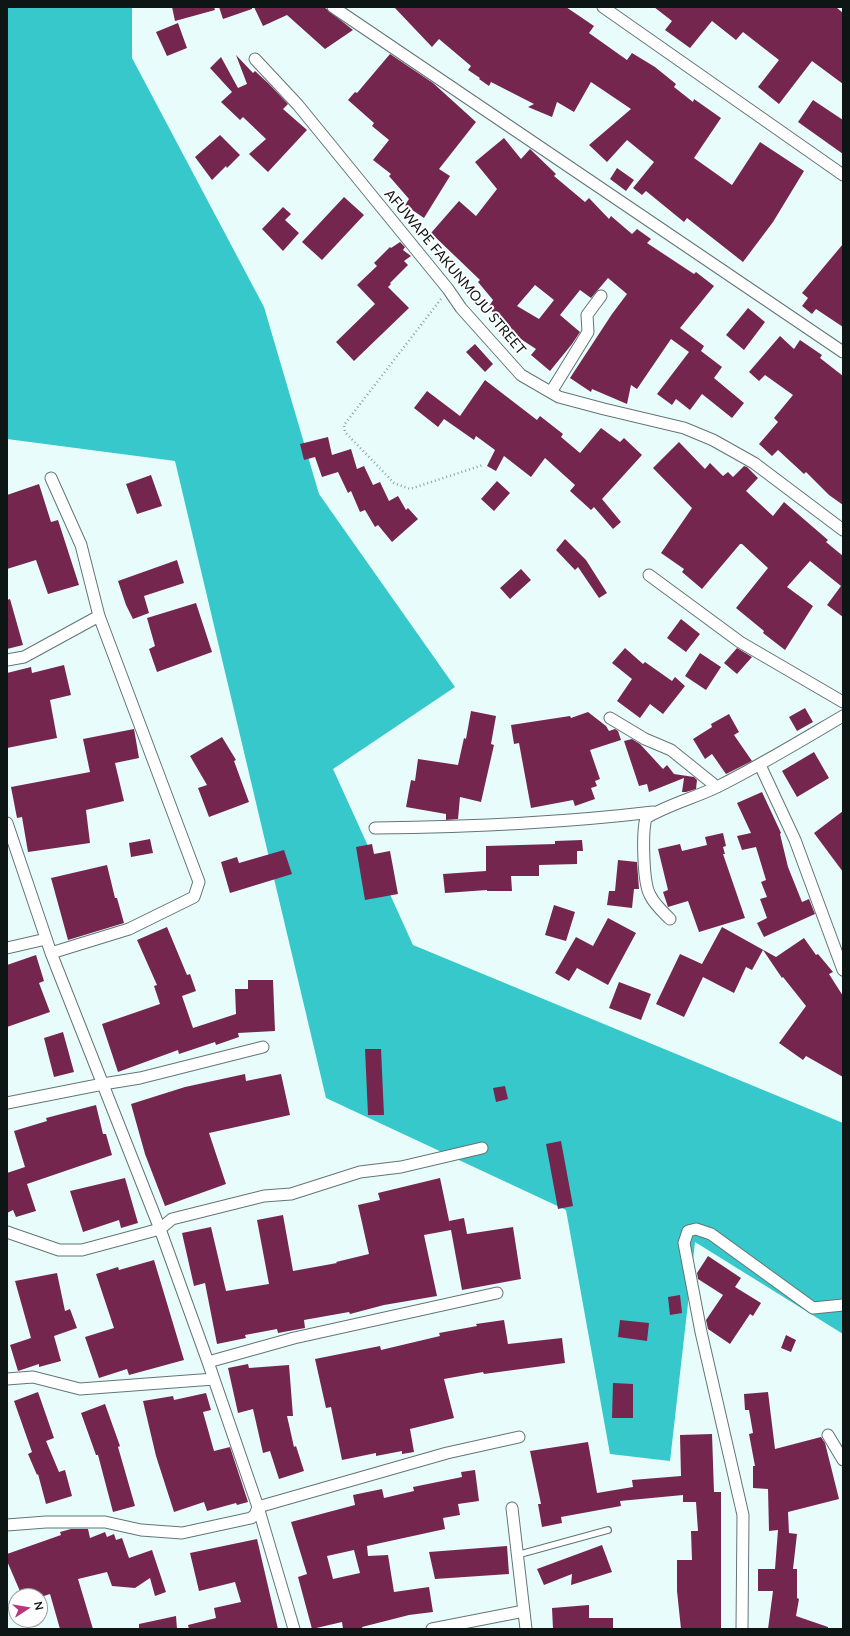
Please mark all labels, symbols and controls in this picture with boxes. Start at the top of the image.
street label: AFUWAPE FAKUNMOJU STREET [381,186,529,358]
north arrow [8,1588,48,1628]
text: N [32,1600,46,1611]

